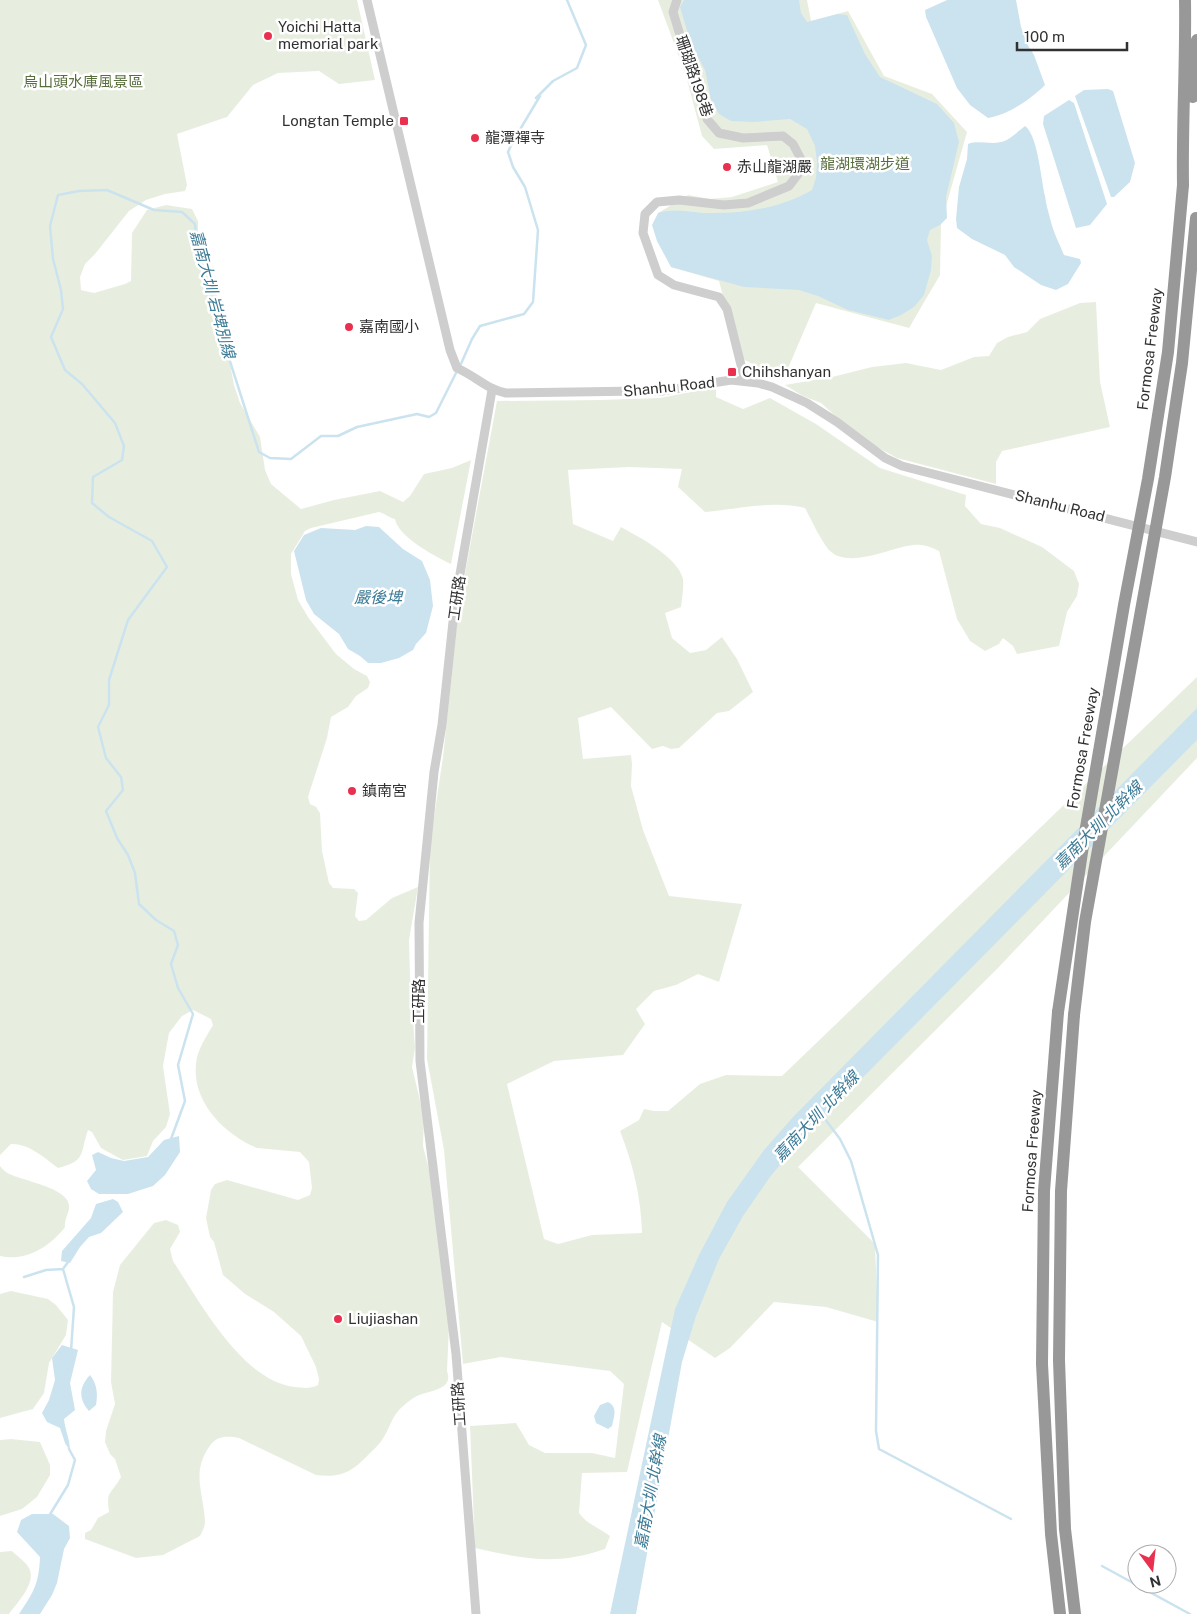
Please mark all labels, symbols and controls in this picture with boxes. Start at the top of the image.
place label: Yoichi Hatta memorial park [278,18,378,52]
scale bar [1017,20,1127,52]
text: 100 m [1024,28,1065,45]
marker: Yoichi Hatta memorial park [262,30,274,42]
street label: 珊瑚路198巷 [673,33,716,119]
park label: 烏山頭水庫風景區 [23,73,143,90]
place label: Longtan Temple [282,112,394,129]
marker: Longtan Temple [398,115,410,127]
place label: 龍潭禪寺 [485,129,545,146]
marker: 龍潭禪寺 [469,132,481,144]
park label: 龍湖環湖步道 [820,155,910,172]
place label: 赤山龍湖嚴 [737,158,812,175]
marker: 赤山龍湖嚴 [721,161,733,173]
water label: 嘉南大圳 岩埤別線 [186,228,239,362]
street label: Formosa Freeway [1134,287,1165,411]
place label: 嘉南國小 [359,318,419,335]
marker: 嘉南國小 [343,321,355,333]
place label: Chihshanyan [742,363,831,380]
marker: Chihshanyan [726,366,738,378]
street label: Shanhu Road [622,373,716,400]
street label: Shanhu Road [1013,486,1107,525]
street label: 工研路 [445,574,468,621]
water label: 嚴後埤 [354,588,404,607]
street label: Formosa Freeway [1063,686,1102,810]
water label: 嘉南大圳 北幹線 [1051,776,1147,873]
place label: 鎮南宮 [362,782,407,799]
marker: 鎮南宮 [346,785,358,797]
street label: 工研路 [410,978,427,1024]
water label: 嘉南大圳 北幹線 [770,1066,864,1165]
street label: Formosa Freeway [1019,1089,1044,1213]
place label: Liujiashan [348,1310,418,1327]
marker: Liujiashan [332,1313,344,1325]
street label: 工研路 [448,1381,469,1427]
water label: 嘉南大圳 北幹線 [631,1431,670,1551]
north arrow [1127,1544,1177,1594]
text: N [1148,1572,1163,1591]

